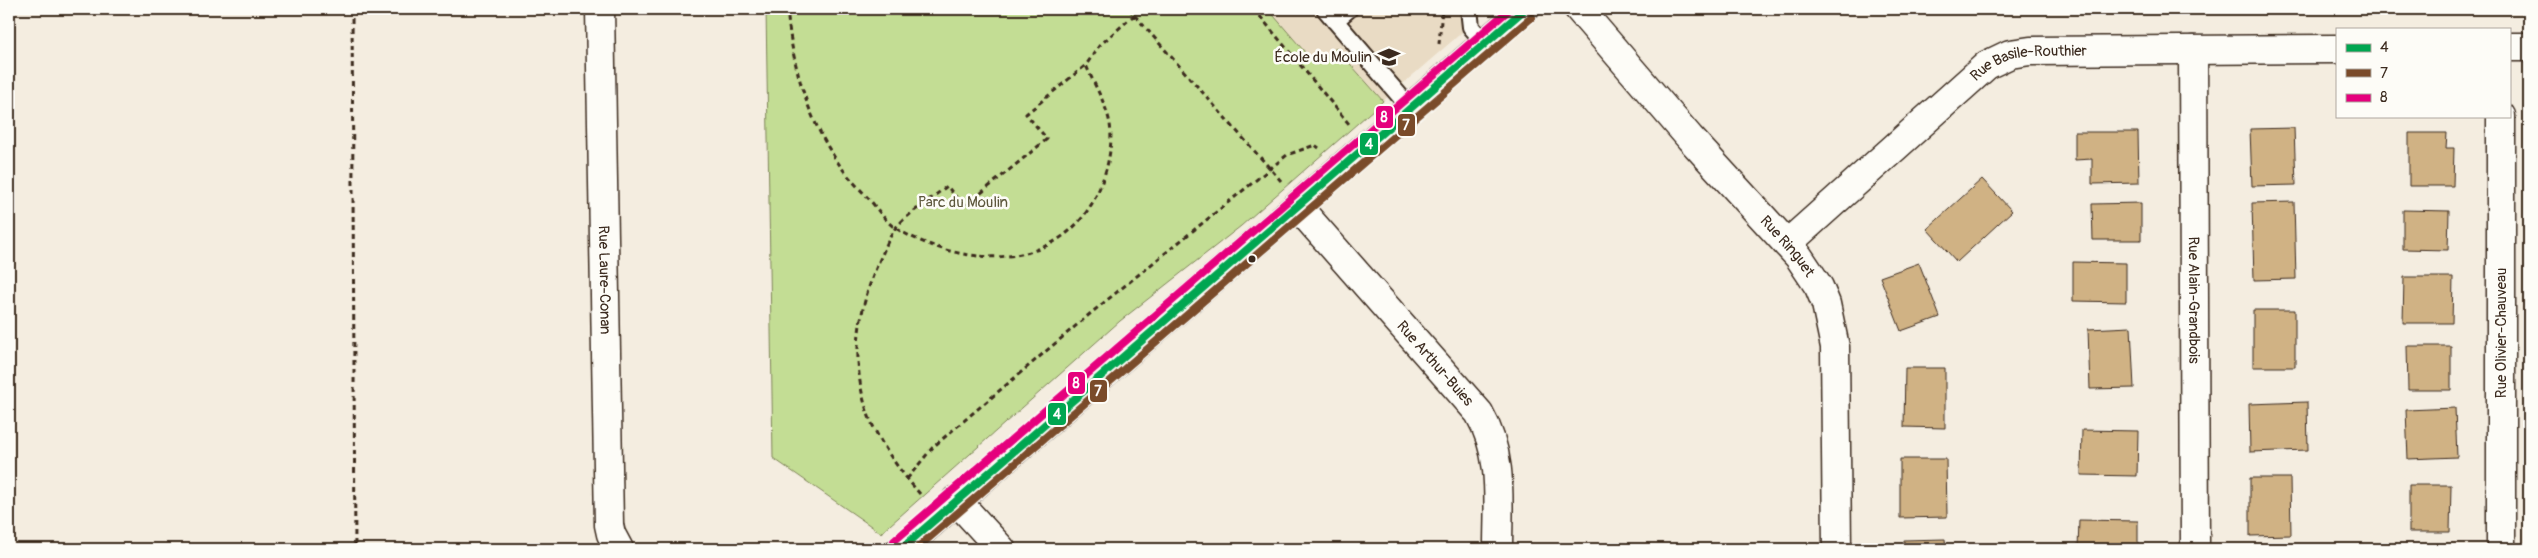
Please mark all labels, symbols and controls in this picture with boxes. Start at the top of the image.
legend [2336,28,2510,118]
text: 4 [2380,38,2389,57]
street label: Rue Basile-Routhier [1966,41,2088,85]
school or university icon: École du Moulin [1376,44,1402,70]
place label: École du Moulin [1275,48,1372,67]
text: 7 [2380,64,2388,83]
text: 8 [2380,88,2388,107]
line badge: 8 [1375,105,1394,129]
text: 8 [1380,109,1388,126]
line badge: 7 [1397,113,1416,137]
text: 7 [1402,117,1410,134]
line badge: 4 [1359,132,1379,156]
text: 4 [1365,136,1374,153]
park label: Parc du Moulin [918,193,1008,212]
street label: Rue Ringuet [1756,211,1820,281]
street label: Rue Laure-Conan [594,225,615,335]
street label: Rue Alain-Grandbois [2184,236,2204,364]
unlabelled marker [1247,254,1257,264]
street label: Rue Olivier-Chauveau [2492,268,2511,398]
street label: Rue Arthur-Buies [1393,317,1478,410]
line badge: 8 [1067,371,1086,395]
text: 8 [1072,375,1080,392]
line badge: 7 [1089,379,1108,403]
text: 7 [1094,383,1102,400]
line badge: 4 [1047,402,1067,426]
text: 4 [1053,406,1062,423]

